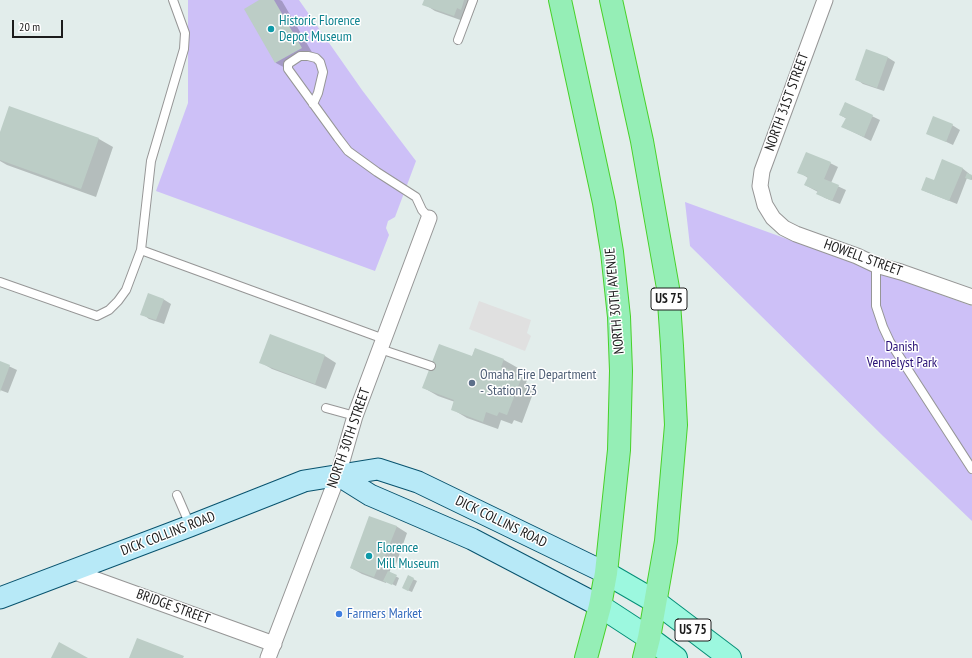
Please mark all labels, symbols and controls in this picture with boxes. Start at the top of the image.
scale bar [14,12,65,38]
place label: Historic Florence Depot Museum [279,13,360,46]
text: 20 m [19,19,40,34]
marker: Historic Florence Depot Museum [266,24,276,34]
street label: NORTH 31ST STREET [761,51,813,153]
street label: HOWELL STREET [822,236,904,280]
street label: NORTH 30TH AVENUE [602,247,628,355]
road number: US 75 [651,288,687,310]
park label: Danish Vennelyst Park [867,339,937,372]
place label: Omaha Fire Department - Station 23 [480,367,596,400]
marker: Omaha Fire Department - Station 23 [467,378,477,388]
street label: NORTH 30TH STREET [324,386,374,490]
street label: DICK COLLINS ROAD [452,493,550,551]
street label: DICK COLLINS ROAD [118,508,218,560]
place label: Florence Mill Museum [377,540,439,572]
marker: Florence Mill Museum [364,551,374,561]
street label: BRIDGE STREET [134,586,212,628]
place label: Farmers Market [347,606,422,622]
marker: Farmers Market [334,609,344,619]
road number: US 75 [675,619,711,641]

